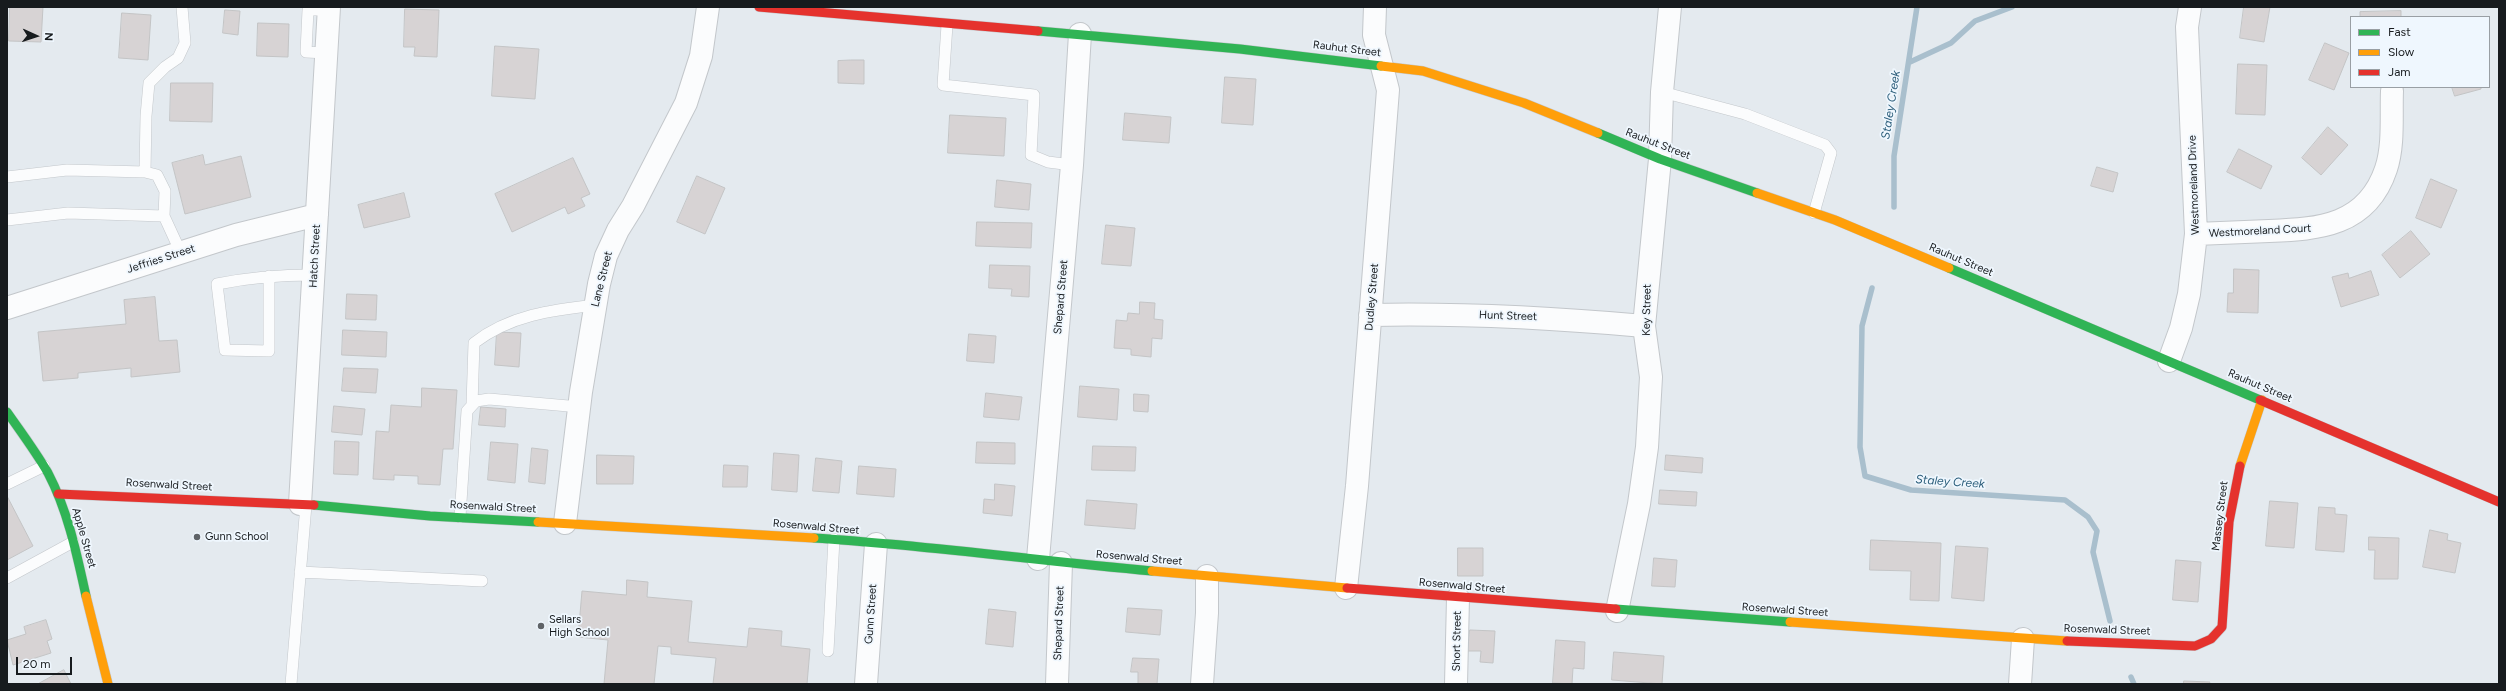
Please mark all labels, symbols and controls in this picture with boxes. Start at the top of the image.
north arrow [16,16,56,56]
legend [2350,16,2490,88]
text: Fast [2388,25,2411,39]
text: N [42,32,55,41]
street label: Rauhut Street [1312,38,1382,60]
text: Slow [2388,45,2414,59]
text: Jam [2388,65,2411,79]
water label: Staley Creek [1878,70,1904,140]
street label: Rauhut Street [1624,126,1692,162]
street label: Westmoreland Drive [2186,135,2202,235]
street label: Westmoreland Court [2208,222,2312,240]
street label: Hatch Street [307,224,323,288]
street label: Rauhut Street [1927,241,1995,279]
street label: Jeffries Street [125,242,197,276]
street label: Lane Street [589,250,615,308]
street label: Shepard Street [1051,259,1071,335]
street label: Dudley Street [1362,263,1382,331]
street label: Key Street [1640,284,1654,336]
street label: Hunt Street [1479,308,1537,324]
street label: Rauhut Street [2226,367,2294,405]
water label: Staley Creek [1915,472,1985,492]
street label: Rosenwald Street [125,476,213,494]
street label: Massey Street [2209,480,2231,552]
street label: Rosenwald Street [449,498,537,516]
street label: Apple Street [69,506,99,570]
street label: Rosenwald Street [772,517,860,537]
place label: Gunn School [205,530,269,544]
marker: Gunn School [192,532,202,542]
street label: Rosenwald Street [1095,548,1183,568]
street label: Rosenwald Street [1418,576,1506,596]
street label: Gunn Street [862,583,880,645]
street label: Shepard Street [1051,585,1067,661]
street label: Rosenwald Street [1741,600,1829,620]
street label: Short Street [1450,611,1464,671]
place label: Sellars High School [549,613,609,639]
marker: Sellars High School [536,621,546,631]
street label: Rosenwald Street [2063,622,2151,638]
scale bar [18,649,74,675]
text: 20 m [23,657,51,671]

